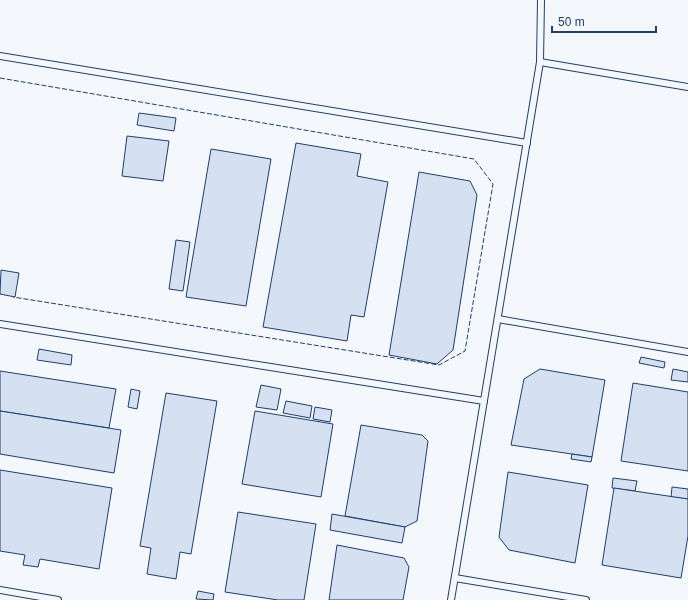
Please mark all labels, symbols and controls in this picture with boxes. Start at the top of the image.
scale bar [552,8,656,34]
text: 50 m [558,15,585,29]

